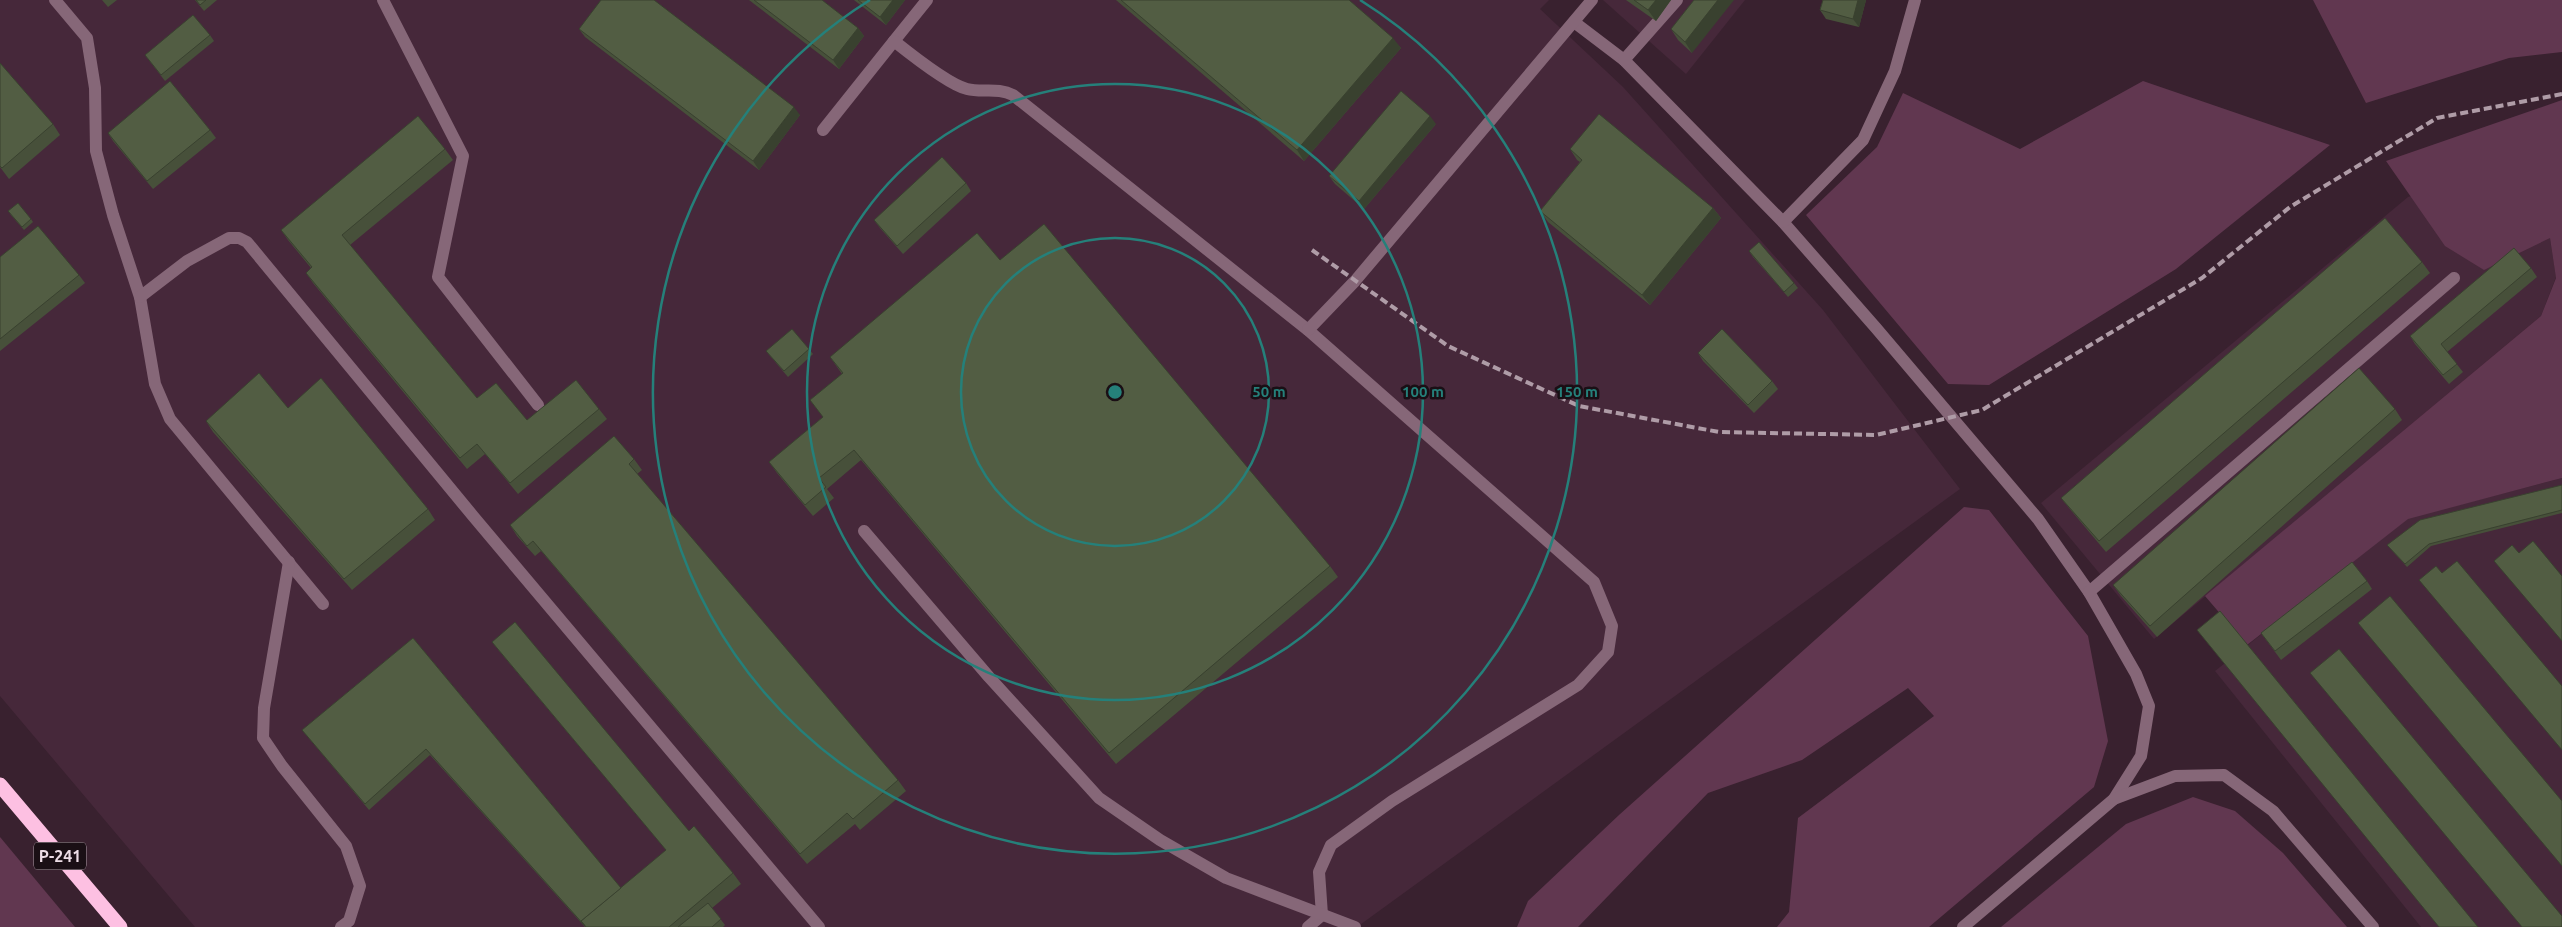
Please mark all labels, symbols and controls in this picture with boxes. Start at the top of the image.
centre of rings [1106,383,1124,401]
text: 50 m [1252,383,1286,400]
text: 100 m [1402,383,1444,400]
text: 150 m [1556,383,1598,400]
road number: Р-241 [34,842,86,869]

